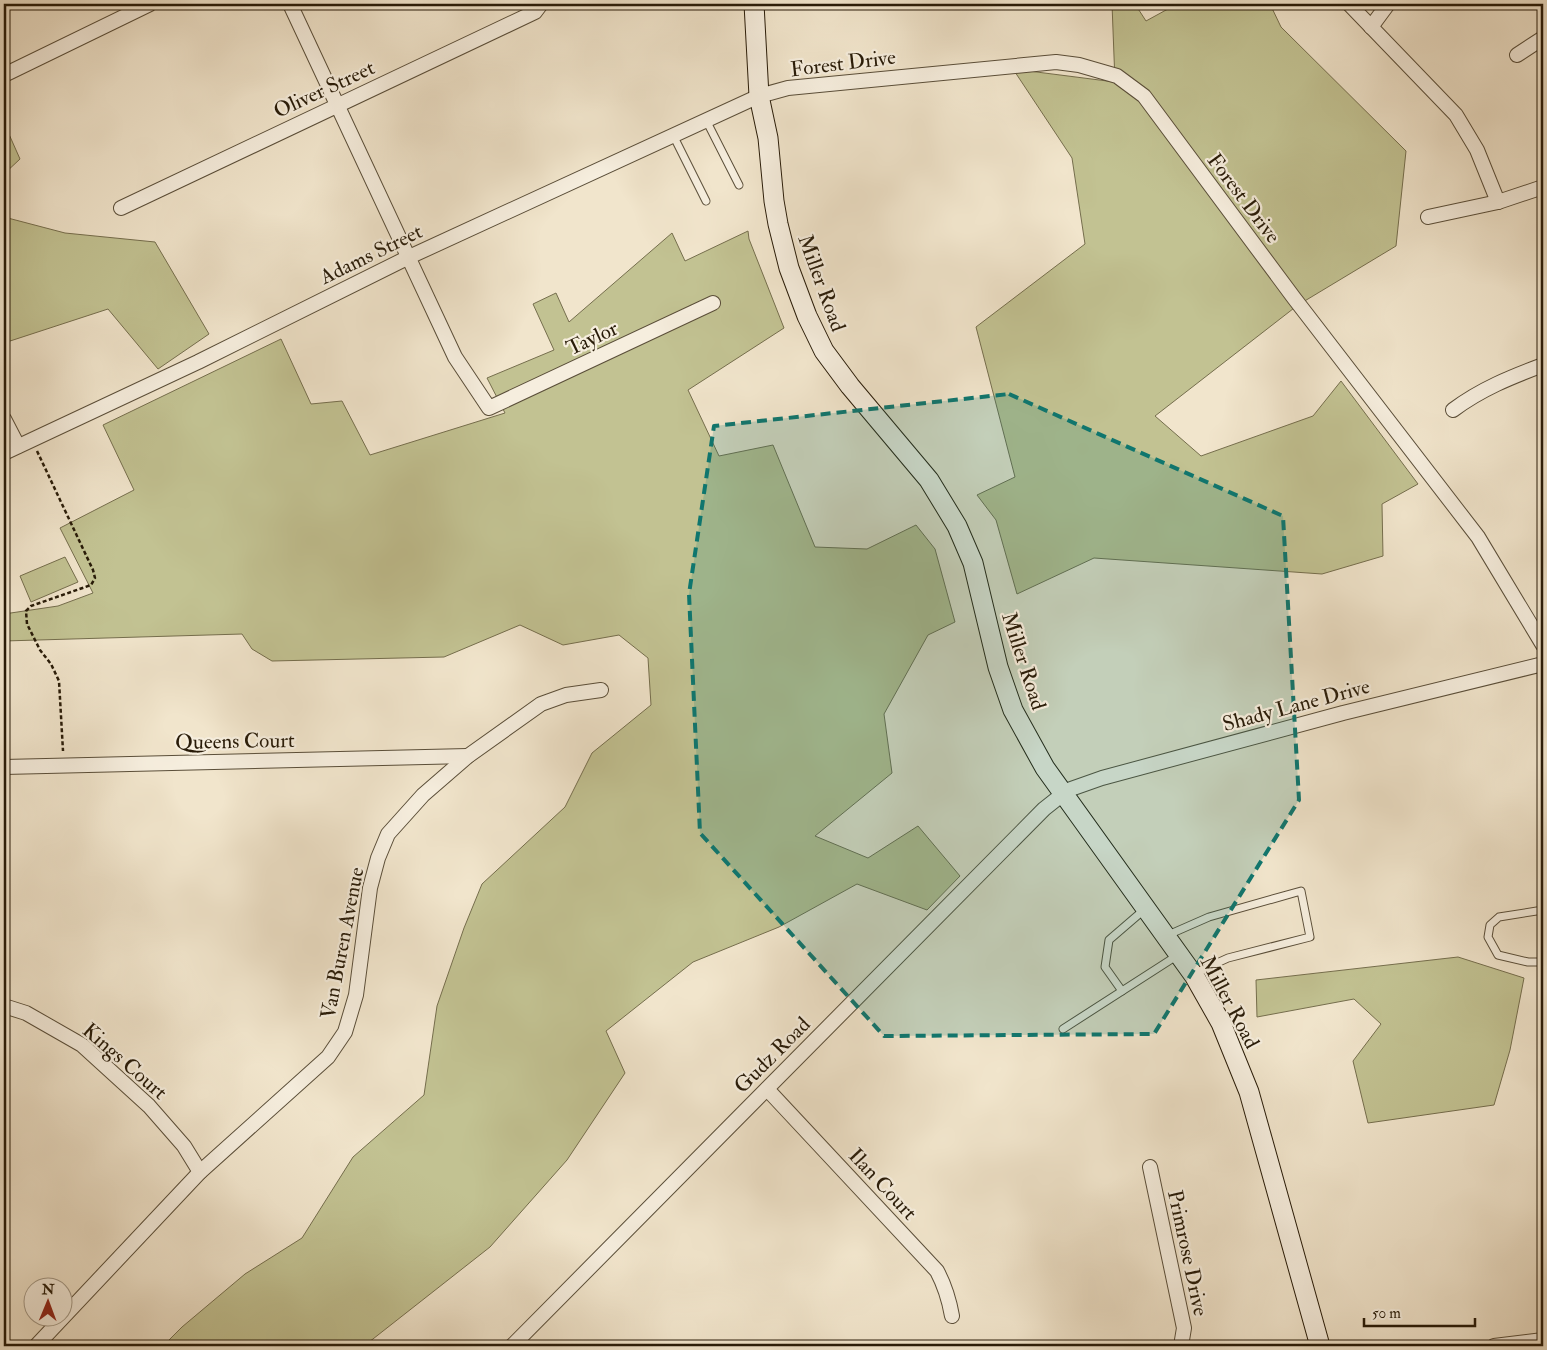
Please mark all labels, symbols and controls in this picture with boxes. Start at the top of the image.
street label: Forest Drive [789,44,897,83]
street label: Oliver Street [269,54,379,125]
street label: Forest Drive [1201,148,1286,249]
street label: Adams Street [315,218,427,291]
street label: Miller Road [791,231,852,336]
street label: Taylor [562,315,623,362]
street label: Miller Road [995,609,1052,714]
street label: Shady Lane Drive [1220,673,1373,738]
street label: Queens Court [175,727,295,756]
street label: Van Buren Avenue [315,865,370,1021]
street label: Miller Road [1194,951,1266,1054]
street label: Gudz Road [728,1011,817,1099]
street label: Kings Court [77,1017,173,1106]
street label: Ilan Court [842,1143,923,1226]
street label: Primrose Drive [1161,1188,1214,1319]
north arrow [22,1278,72,1328]
text: N [41,1281,55,1298]
scale bar [1364,1295,1476,1327]
text: 50 m [1372,1304,1401,1323]

